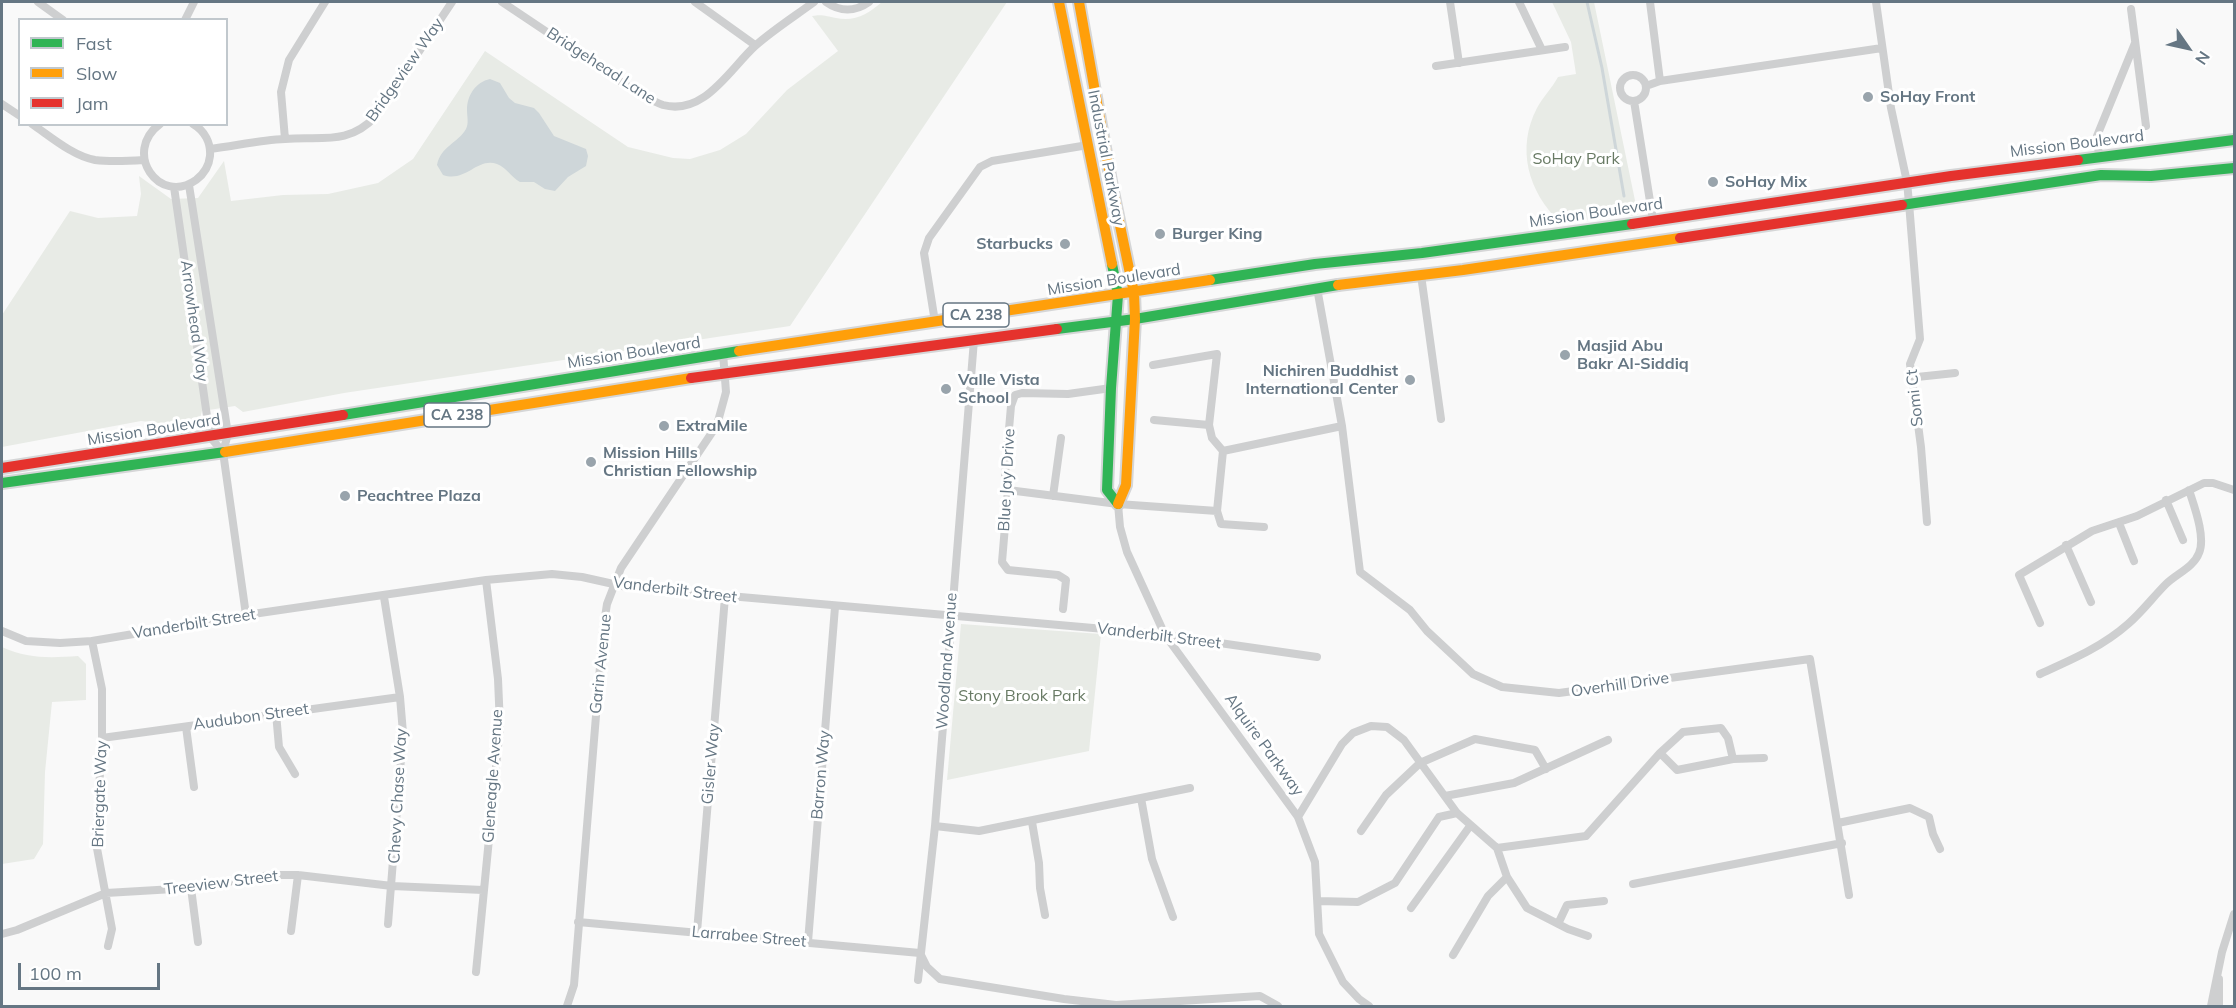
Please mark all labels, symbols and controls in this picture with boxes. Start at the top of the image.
street label: Bridgeview Way [362,14,448,126]
legend [18,18,228,126]
north arrow [2158,18,2218,78]
street label: Bridgehead Lane [543,24,659,108]
text: Fast [76,32,112,55]
text: N [2191,47,2215,69]
text: Slow [76,62,117,85]
place label: SoHay Front [1880,87,1975,107]
street label: Industrial Parkway [1083,88,1129,228]
marker: SoHay Front [1861,90,1875,104]
text: Jam [76,92,109,115]
street label: Mission Boulevard [2009,126,2145,162]
park label: SoHay Park [1532,149,1620,169]
place label: SoHay Mix [1725,172,1807,192]
marker: SoHay Mix [1706,175,1720,189]
street label: Mission Boulevard [1528,194,1664,232]
place label: Burger King [1172,224,1263,244]
marker: Burger King [1153,227,1167,241]
place label: Starbucks [976,234,1053,254]
marker: Starbucks [1058,237,1072,251]
street label: Arrowhead Way [176,259,212,383]
street label: Mission Boulevard [1046,260,1182,300]
road number: CA 238 [943,303,1009,327]
street label: Mission Boulevard [566,333,702,373]
place label: Masjid Abu Bakr Al-Siddiq [1577,336,1689,374]
marker: Masjid Abu Bakr Al-Siddiq [1558,348,1572,362]
place label: Nichiren Buddhist International Center [1246,361,1398,399]
street label: Somi Ct [1902,368,1928,428]
place label: Valle Vista School [958,370,1040,408]
marker: Nichiren Buddhist International Center [1403,373,1417,387]
marker: Valle Vista School [939,382,953,396]
road number: CA 238 [424,403,490,427]
street label: Mission Boulevard [86,410,222,450]
place label: ExtraMile [676,416,748,436]
marker: ExtraMile [657,419,671,433]
street label: Blue Jay Drive [995,428,1019,532]
place label: Mission Hills Christian Fellowship [603,443,757,481]
marker: Mission Hills Christian Fellowship [584,455,598,469]
place label: Peachtree Plaza [357,486,481,506]
marker: Peachtree Plaza [338,489,352,503]
street label: Vanderbilt Street [612,573,738,607]
street label: Woodland Avenue [933,592,961,730]
street label: Vanderbilt Street [131,605,257,643]
street label: Garin Avenue [586,613,616,715]
street label: Vanderbilt Street [1096,619,1222,653]
street label: Overhill Drive [1570,669,1670,701]
park label: Stony Brook Park [958,686,1086,706]
street label: Alquire Parkway [1220,690,1308,800]
street label: Audubon Street [192,699,310,735]
street label: Gleneagle Avenue [479,709,507,843]
street label: Gisler Way [698,723,724,805]
street label: Chevy Chase Way [385,728,411,864]
street label: Barron Way [808,730,834,820]
street label: Briergate Way [89,740,111,848]
street label: Treeview Street [163,866,279,900]
street label: Larrabee Street [691,922,807,952]
scale bar [21,951,164,989]
text: 100 m [29,962,82,985]

